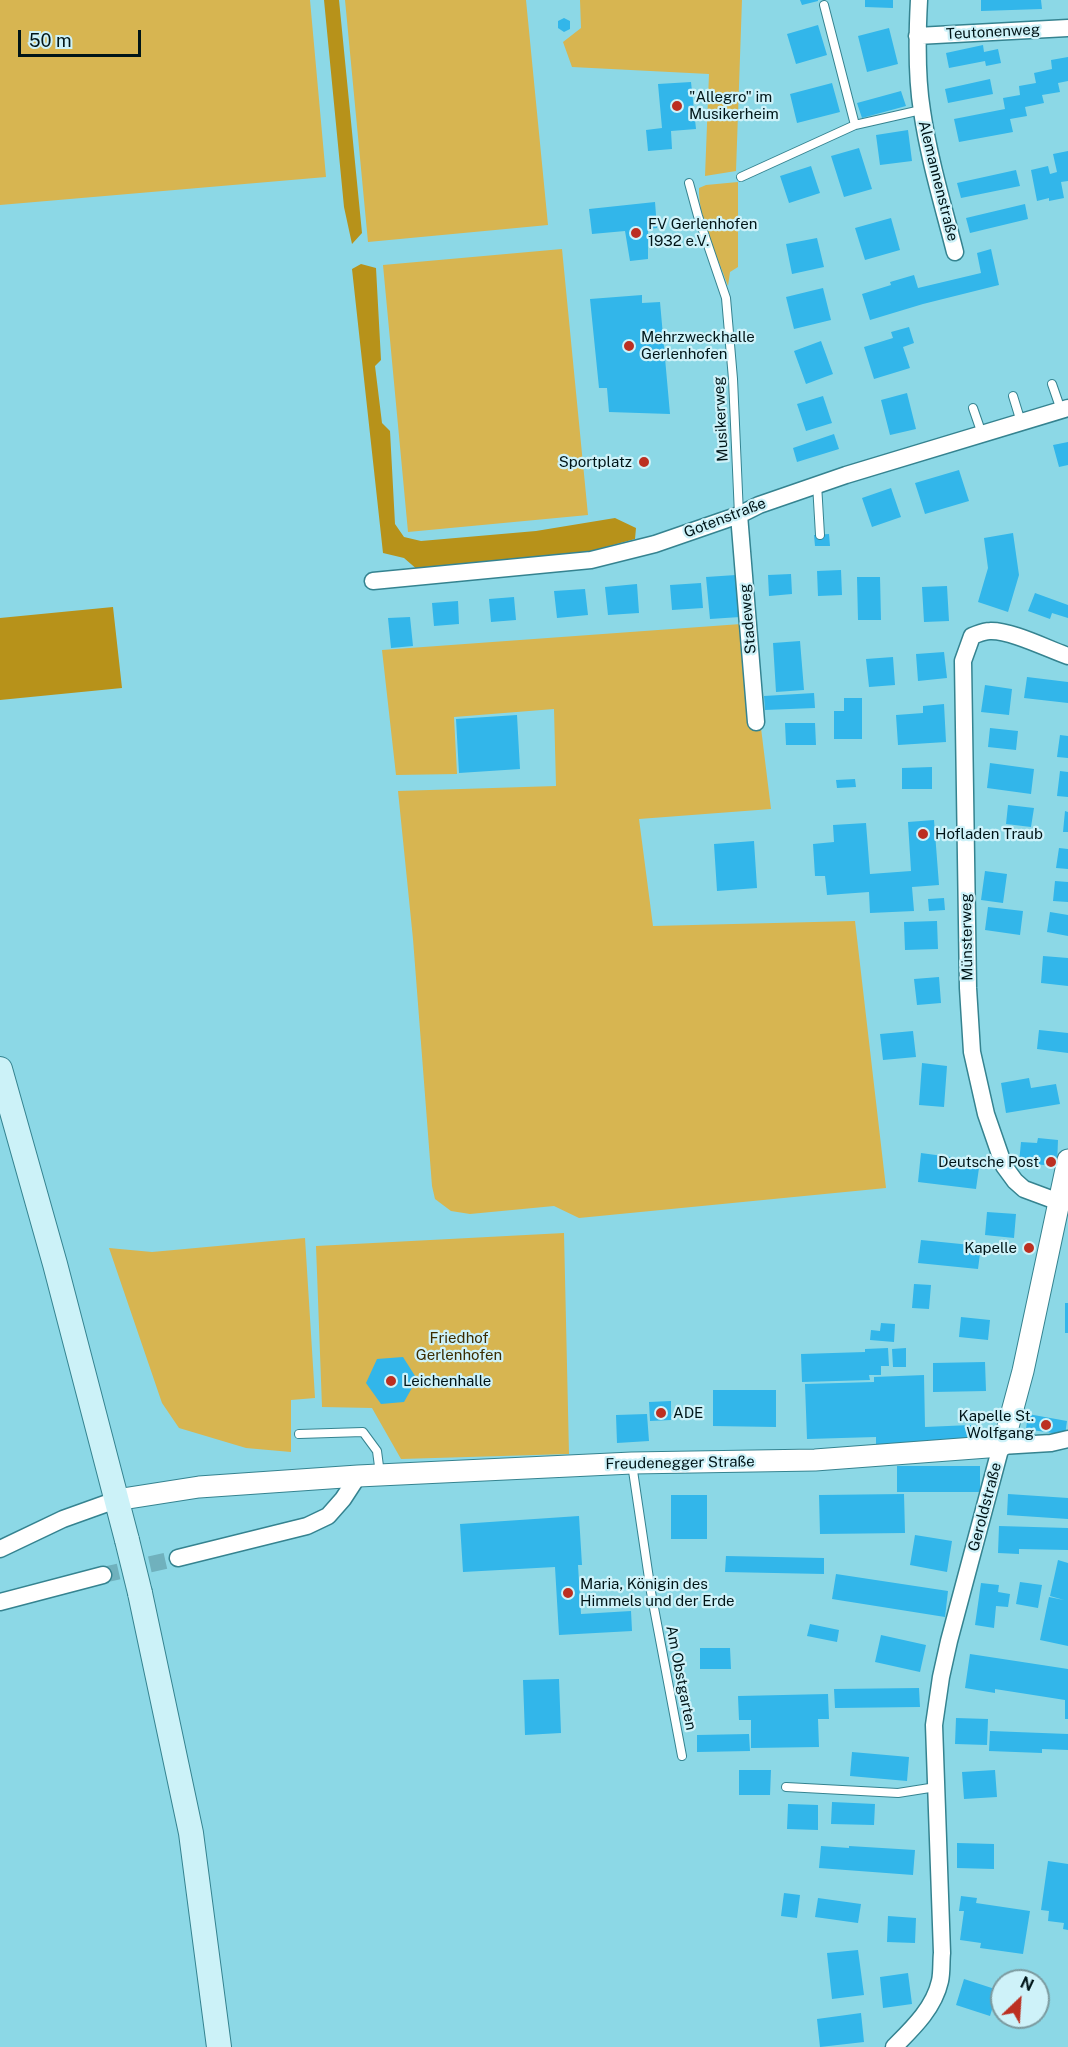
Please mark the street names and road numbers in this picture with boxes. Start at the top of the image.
street label: Teutonenweg [946,21,1040,43]
street label: Alemannenstraße [914,119,962,243]
street label: Musikerweg [710,376,732,462]
street label: Gotenstraße [681,494,769,542]
street label: Stadeweg [736,583,760,655]
street label: Münsterweg [957,893,977,981]
street label: Freudenegger Straße [605,1453,755,1473]
street label: Geroldstraße [964,1461,1006,1553]
street label: Am Obstgarten [662,1624,700,1732]

